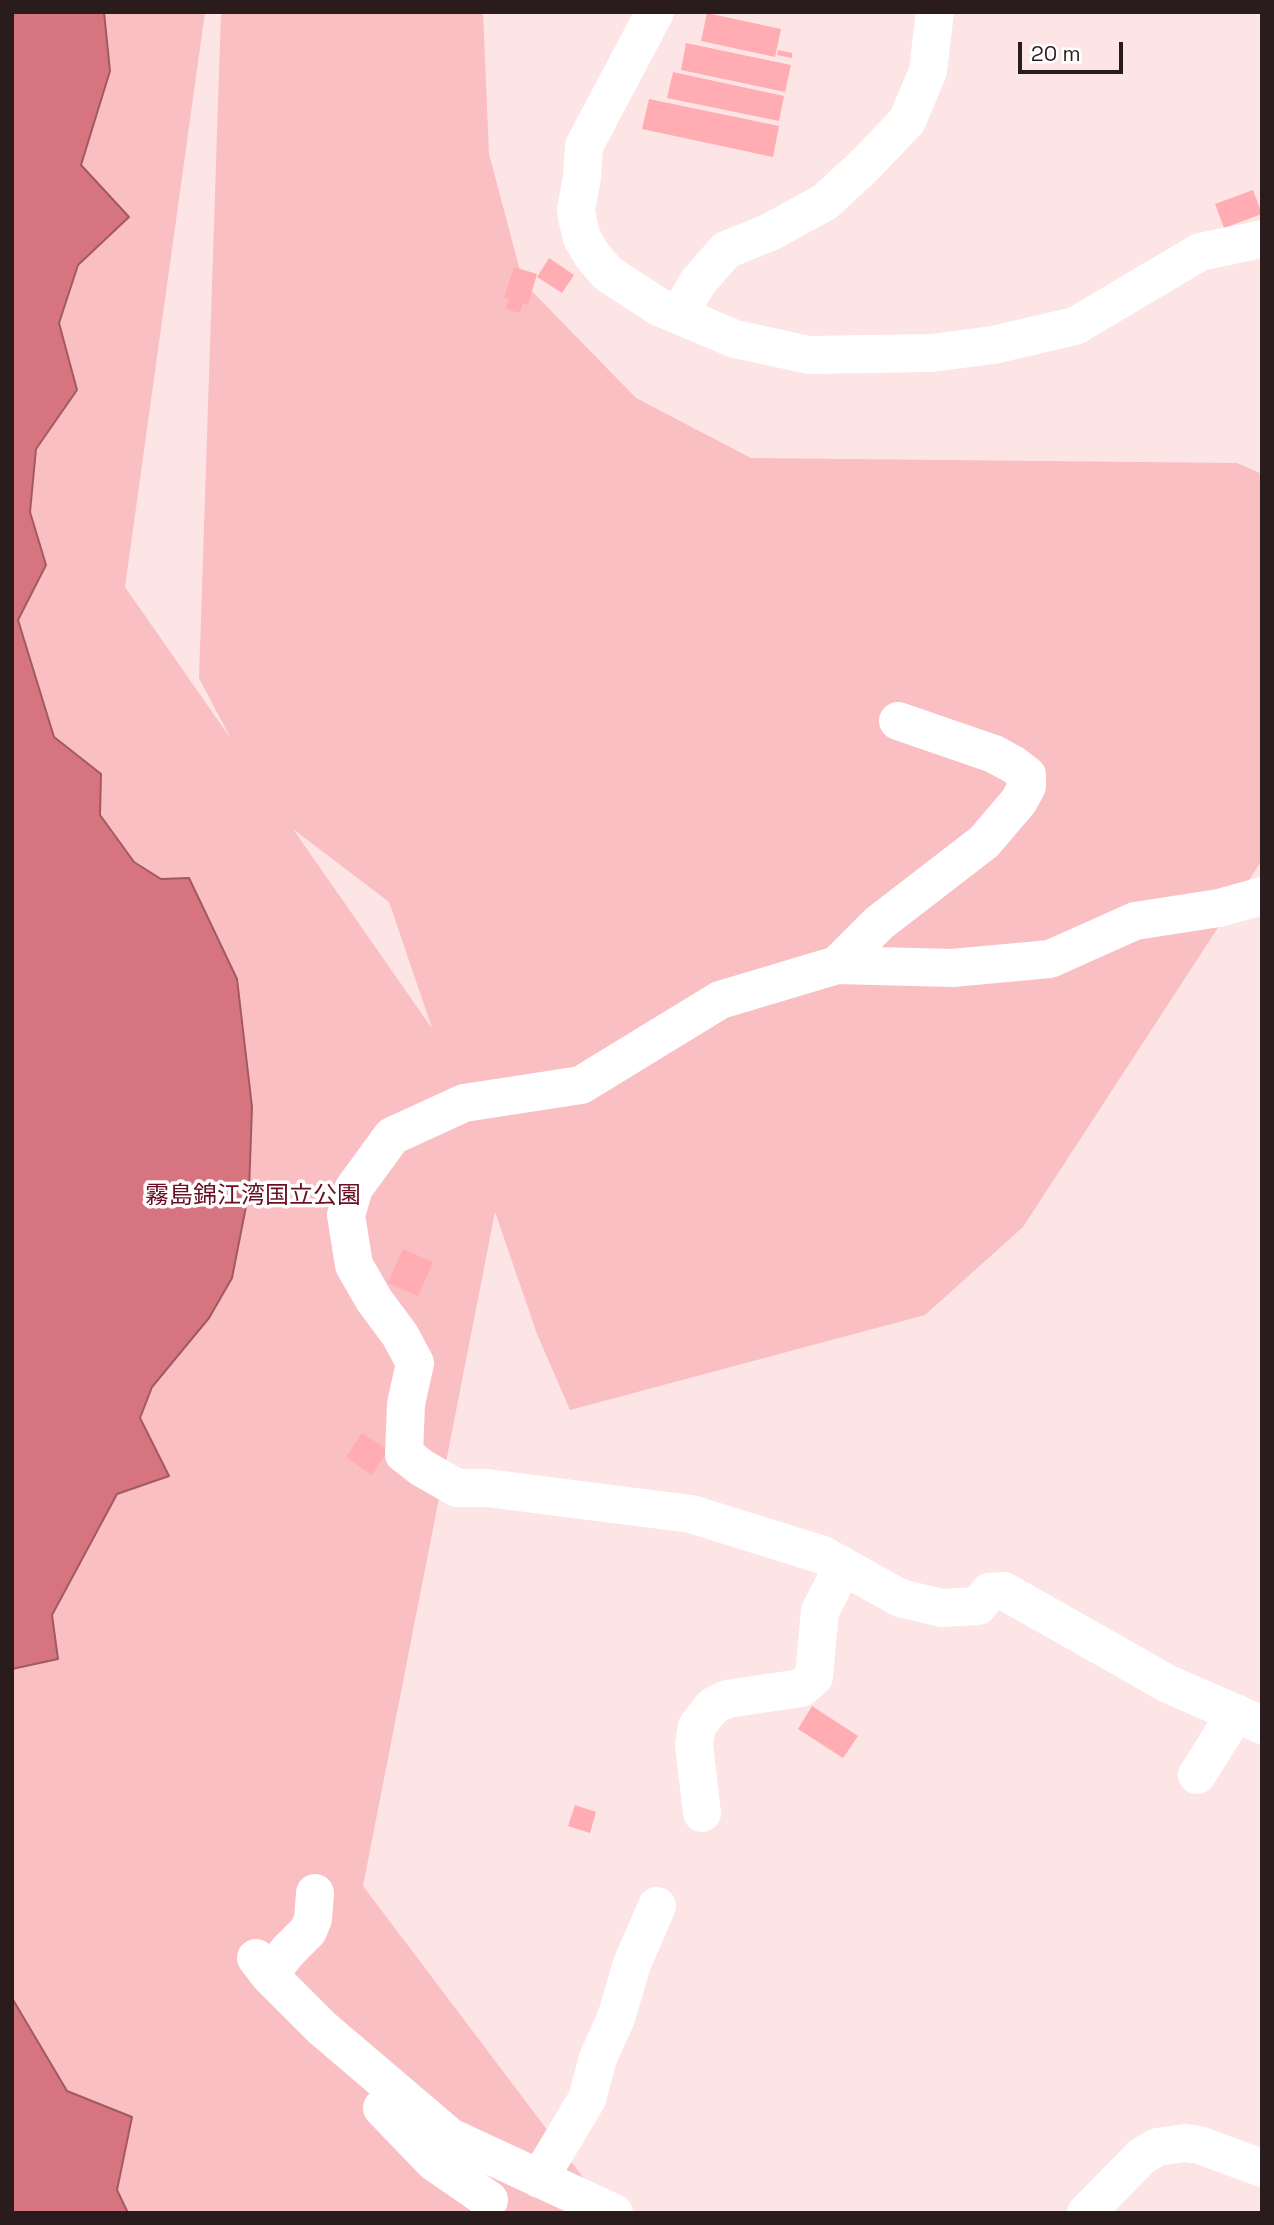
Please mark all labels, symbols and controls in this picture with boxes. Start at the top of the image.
scale bar [1022,28,1127,72]
text: 20 m [1031,40,1081,67]
park label: 霧島錦江湾国立公園 [145,1182,361,1210]

